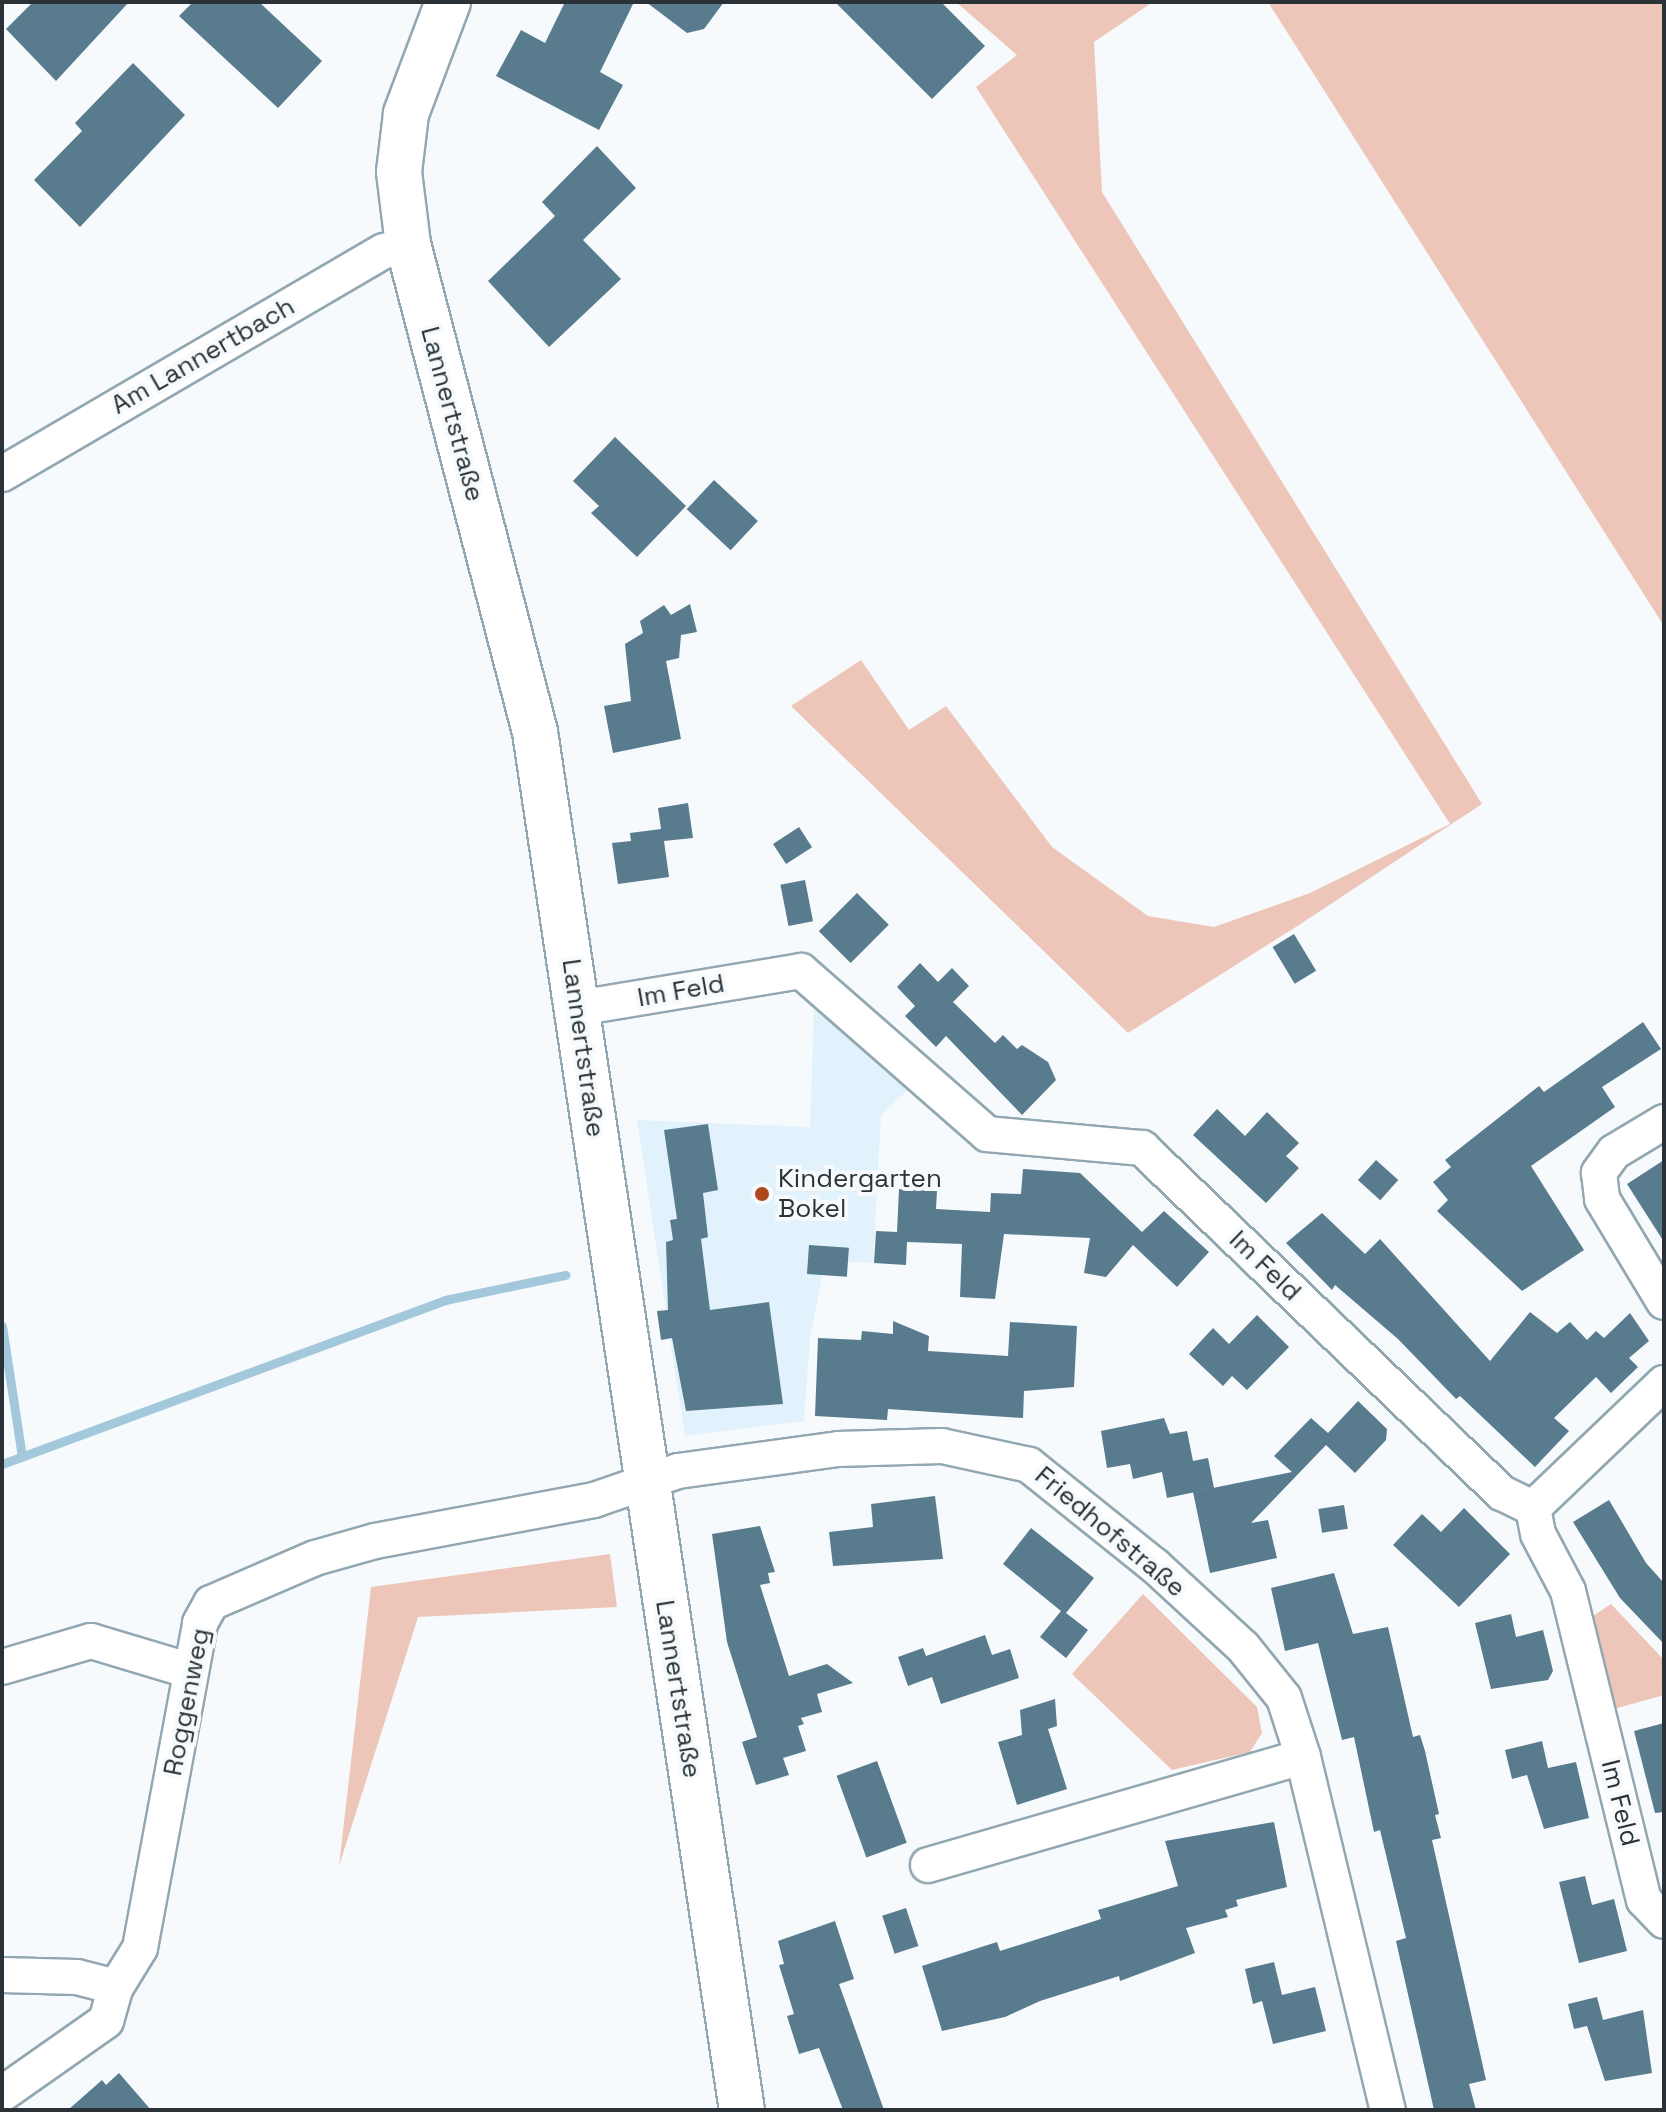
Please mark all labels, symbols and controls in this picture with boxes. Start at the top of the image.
street label: Am Lannertbach [106,291,300,421]
street label: Lannertstraße [414,323,490,505]
street label: Lannertstraße [555,957,611,1139]
street label: Im Feld [635,968,727,1014]
place label: Kindergarten Bokel [778,1163,942,1224]
marker: Kindergarten Bokel [753,1185,771,1203]
street label: Im Feld [1223,1224,1307,1308]
street label: Friedhofstraße [1029,1460,1191,1604]
street label: Lannertstraße [649,1598,707,1780]
street label: Roggenweg [157,1626,217,1778]
street label: Im Feld [1594,1757,1646,1849]

